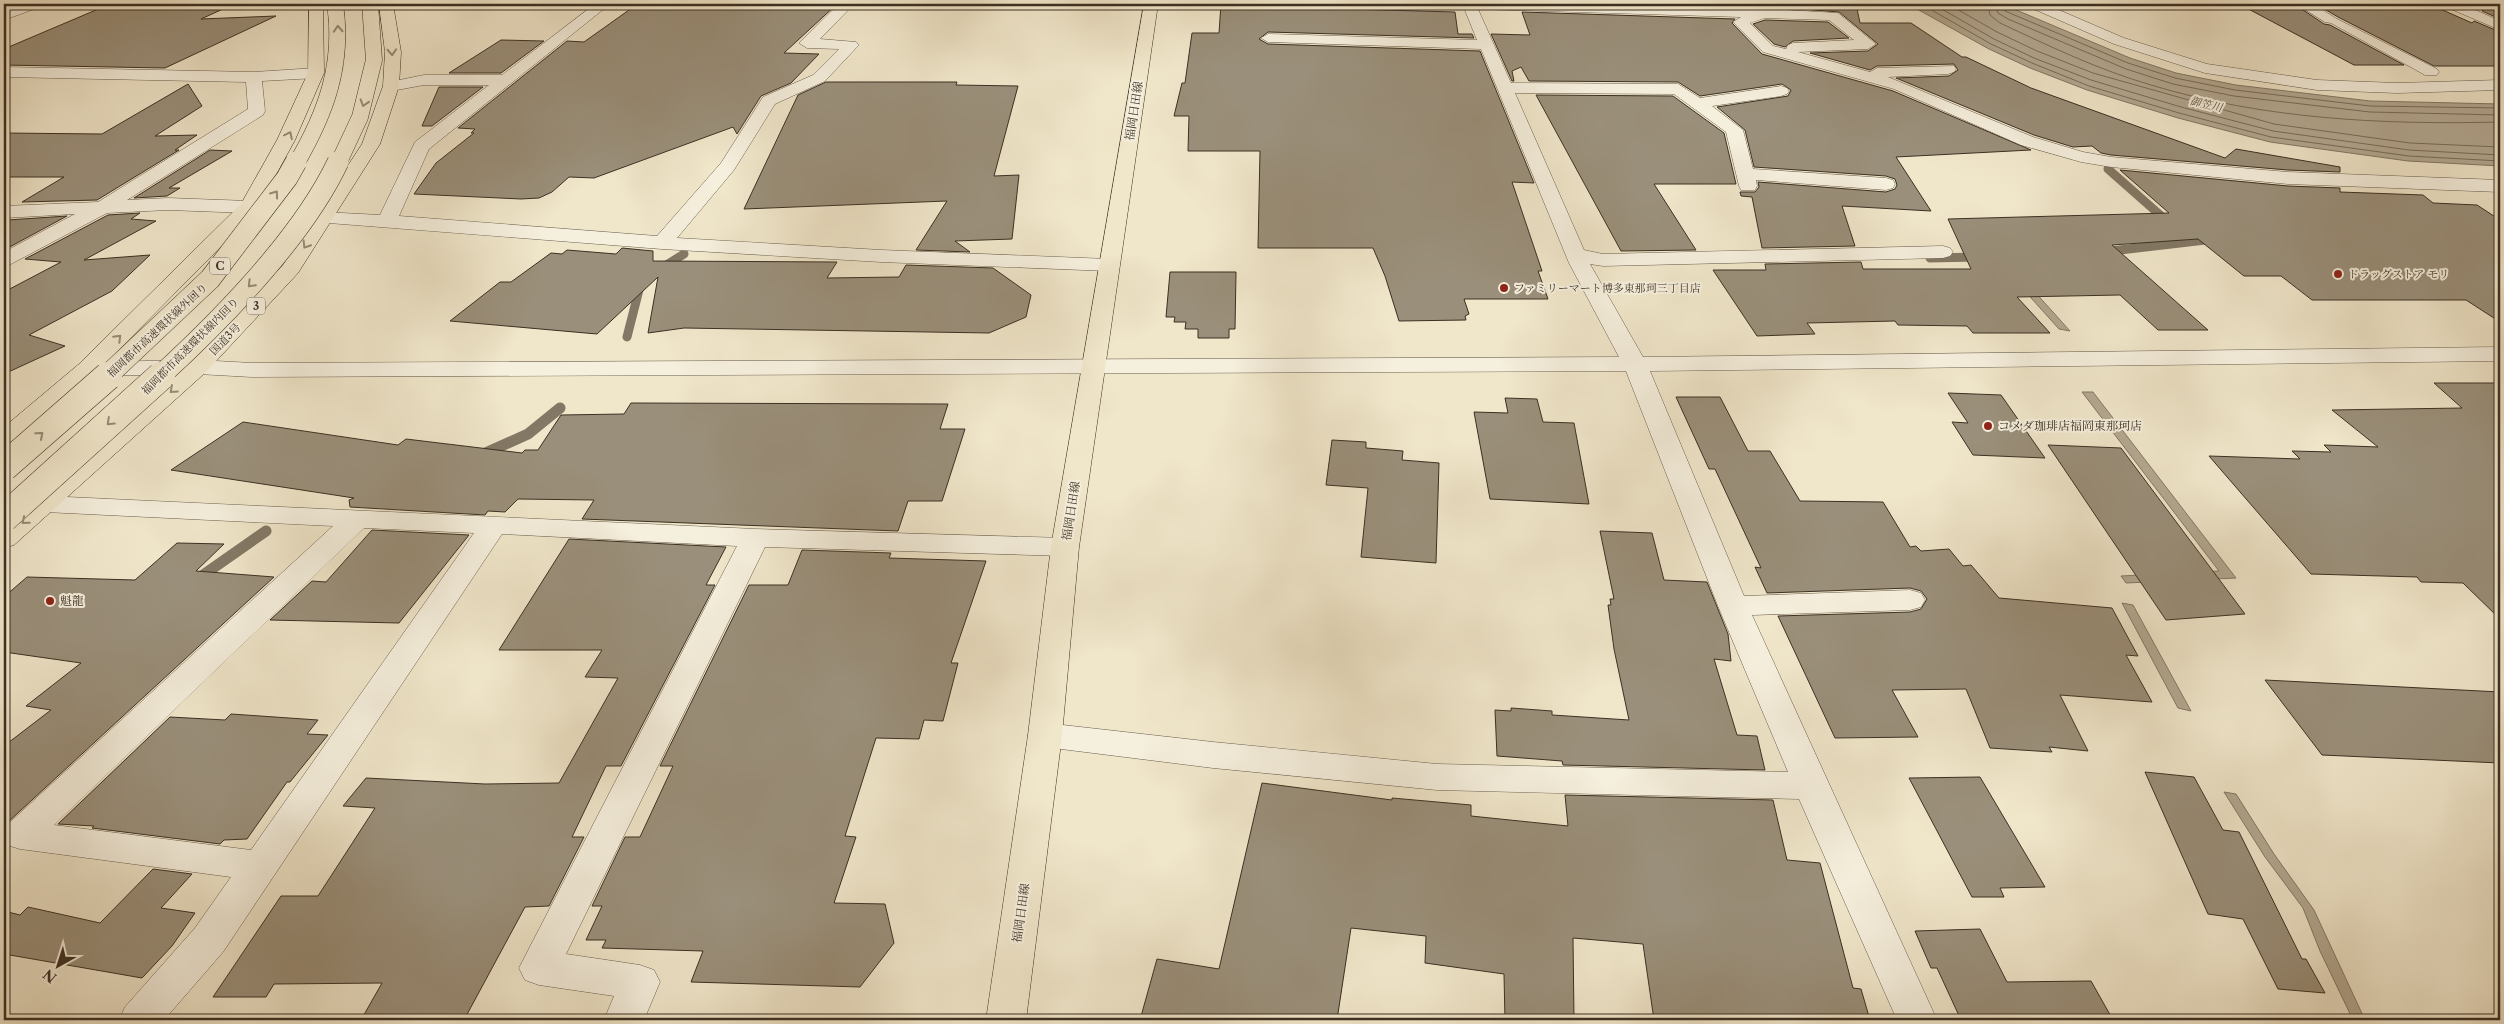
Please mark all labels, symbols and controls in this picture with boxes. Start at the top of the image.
one-way arrow [332,25,343,33]
one-way arrow [386,48,397,56]
street label: 福岡日田線 [1121,80,1146,142]
water label: 御笠川 [2188,93,2225,115]
one-way arrow [360,98,370,107]
one-way arrow [283,131,293,140]
one-way arrow [269,190,278,200]
one-way arrow [303,239,312,248]
road number: C [210,258,230,274]
place label: ドラッグストア モリ [2348,267,2449,281]
marker: ドラッグストア モリ [2332,268,2344,280]
one-way arrow [248,279,257,288]
street label: 福岡都市高速環状線外回り [104,280,210,380]
place label: ファミリーマート博多東那珂三丁目店 [1514,281,1701,295]
marker: ファミリーマート博多東那珂三丁目店 [1498,282,1510,294]
street label: 福岡都市高速環状線内回り [138,294,242,398]
road number: 3 [247,298,265,314]
street label: 国道3号 [206,320,244,358]
one-way arrow [112,334,121,343]
one-way arrow [169,384,178,393]
one-way arrow [107,417,116,426]
place label: コメダ珈琲店福岡東那珂店 [1998,418,2142,433]
marker: コメダ珈琲店福岡東那珂店 [1982,420,1994,432]
one-way arrow [35,432,44,441]
street label: 福岡日田線 [1058,480,1083,542]
one-way arrow [22,515,31,523]
place label: 魁龍 [60,593,84,608]
marker: 魁龍 [44,595,56,607]
street label: 福岡日田線 [1009,882,1032,944]
north arrow [32,942,82,992]
text: N [39,965,60,987]

